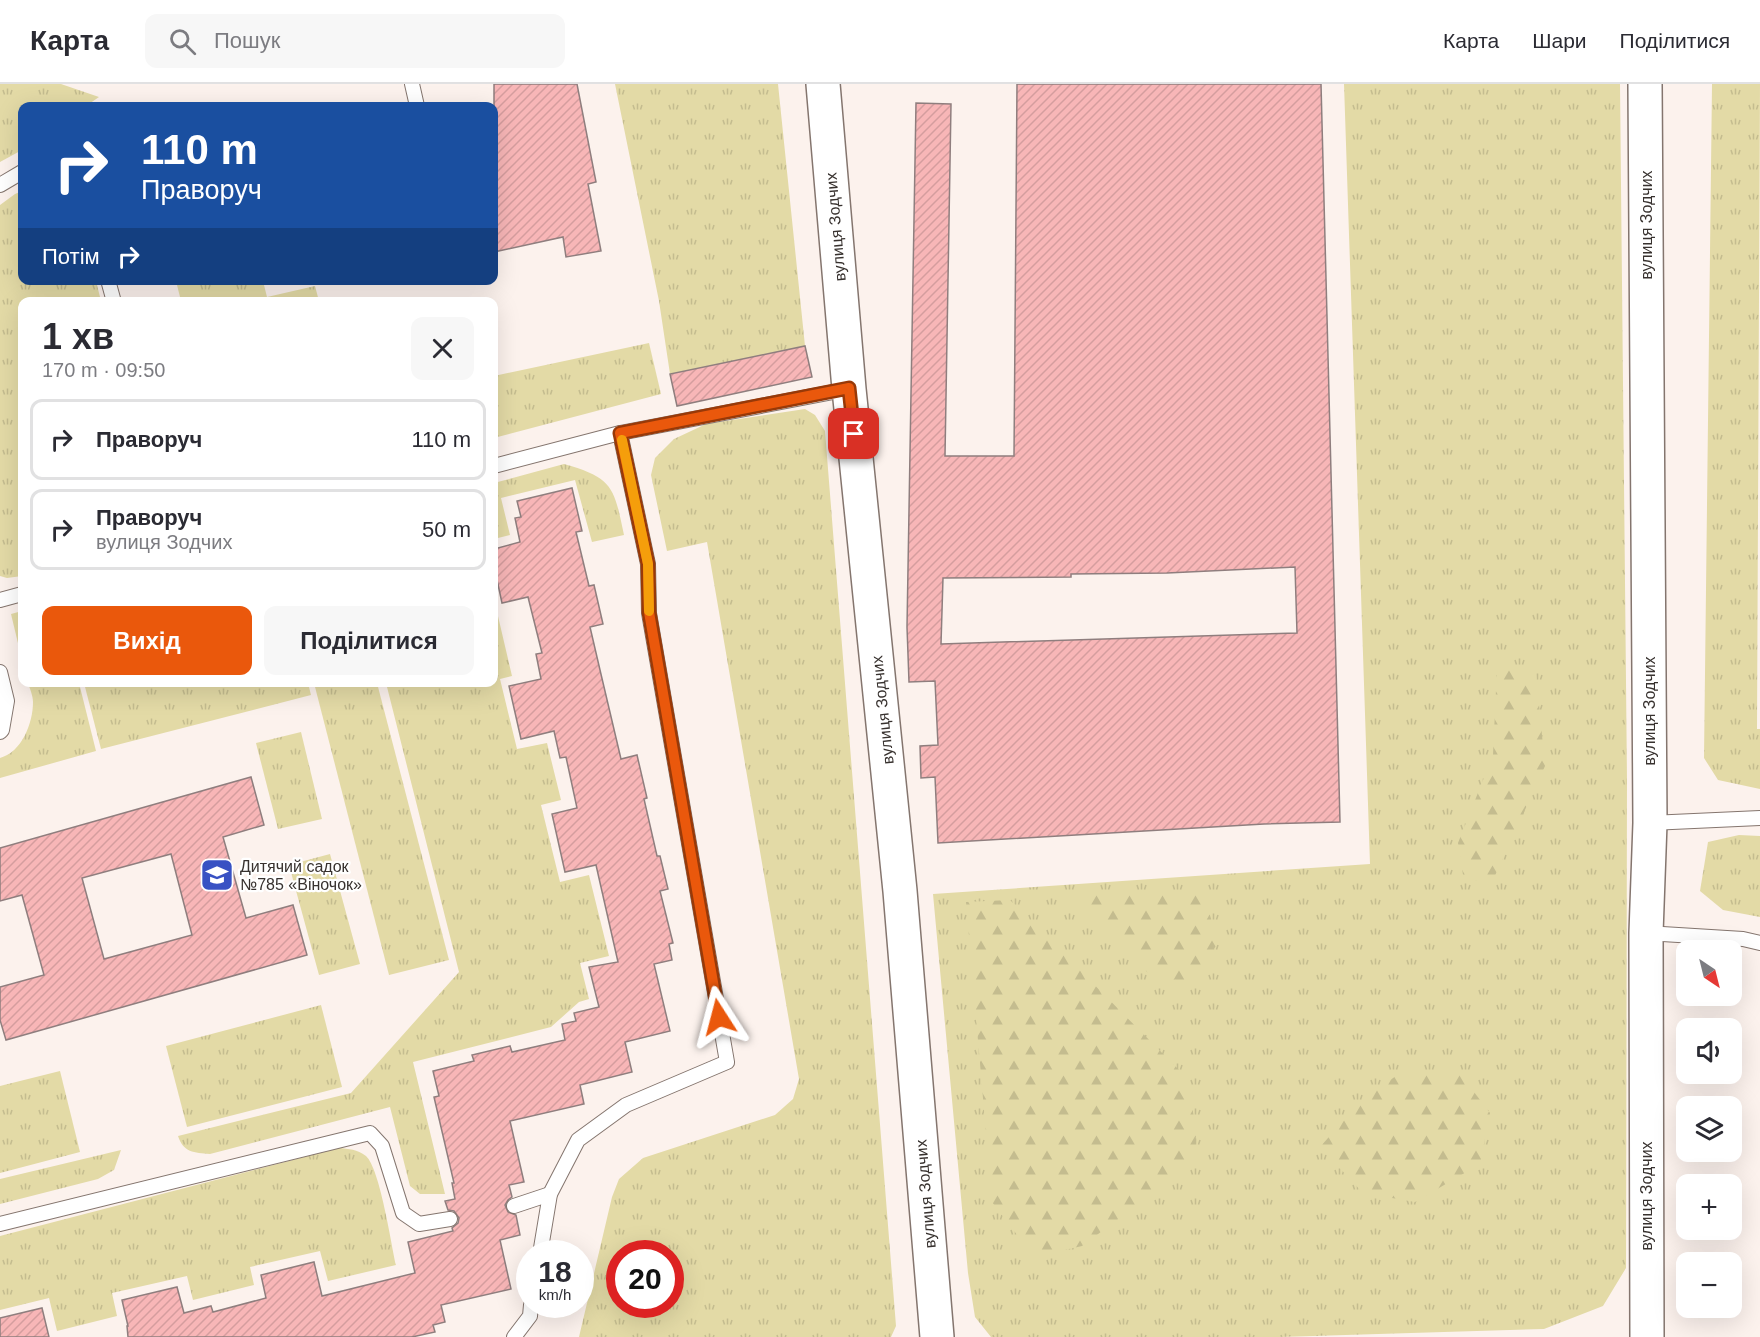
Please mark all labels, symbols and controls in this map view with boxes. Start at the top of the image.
search box [145,14,565,68]
text: Карта [30,25,109,56]
icon: search [166,25,199,58]
text: Пошук [214,28,280,53]
text: Карта [1443,29,1499,52]
text: Шари [1532,29,1587,52]
text: Поділитися [1620,29,1730,52]
icon: right [42,126,120,204]
text: 110 m [141,126,258,173]
street label: вулиця Зодчих [1638,170,1655,280]
street label: вулиця Зодчих [822,172,849,282]
text: Праворуч [141,175,262,205]
icon: right [112,240,145,273]
text: Потім [42,244,100,269]
text: 1 хв [42,316,114,357]
button: close [411,317,474,380]
text: 170 m · 09:50 [42,359,165,381]
pin [828,408,879,459]
icon: arrive [837,417,870,450]
icon: right [45,423,78,456]
text: Праворуч [96,427,202,452]
text: 110 m [411,427,471,452]
text: Праворуч [96,505,202,530]
icon: right [45,513,78,546]
text: 50 m [422,517,471,542]
text: вулиця Зодчих [96,531,232,553]
button: Вихід [42,606,252,675]
button: Поділитися [264,606,474,675]
street label: вулиця Зодчих [868,655,897,765]
street label: вулиця Зодчих [1641,656,1658,766]
school or university icon: Дитячий садок №785 «Віночок» [199,857,235,893]
place label: Дитячий садок №785 «Віночок» [240,858,362,893]
north arrow [1676,940,1742,1006]
map controls [1676,940,1742,1318]
position arrow [687,985,751,1049]
button: sound [1676,1018,1742,1084]
button: layers [1676,1096,1742,1162]
street label: вулиця Зодчих [912,1139,939,1249]
street label: вулиця Зодчих [1638,1141,1655,1251]
button: + [1676,1174,1742,1240]
speed limit sign: 20 [606,1240,684,1318]
button: − [1676,1252,1742,1318]
text: 18 [538,1255,572,1288]
text: km/h [539,1286,571,1303]

